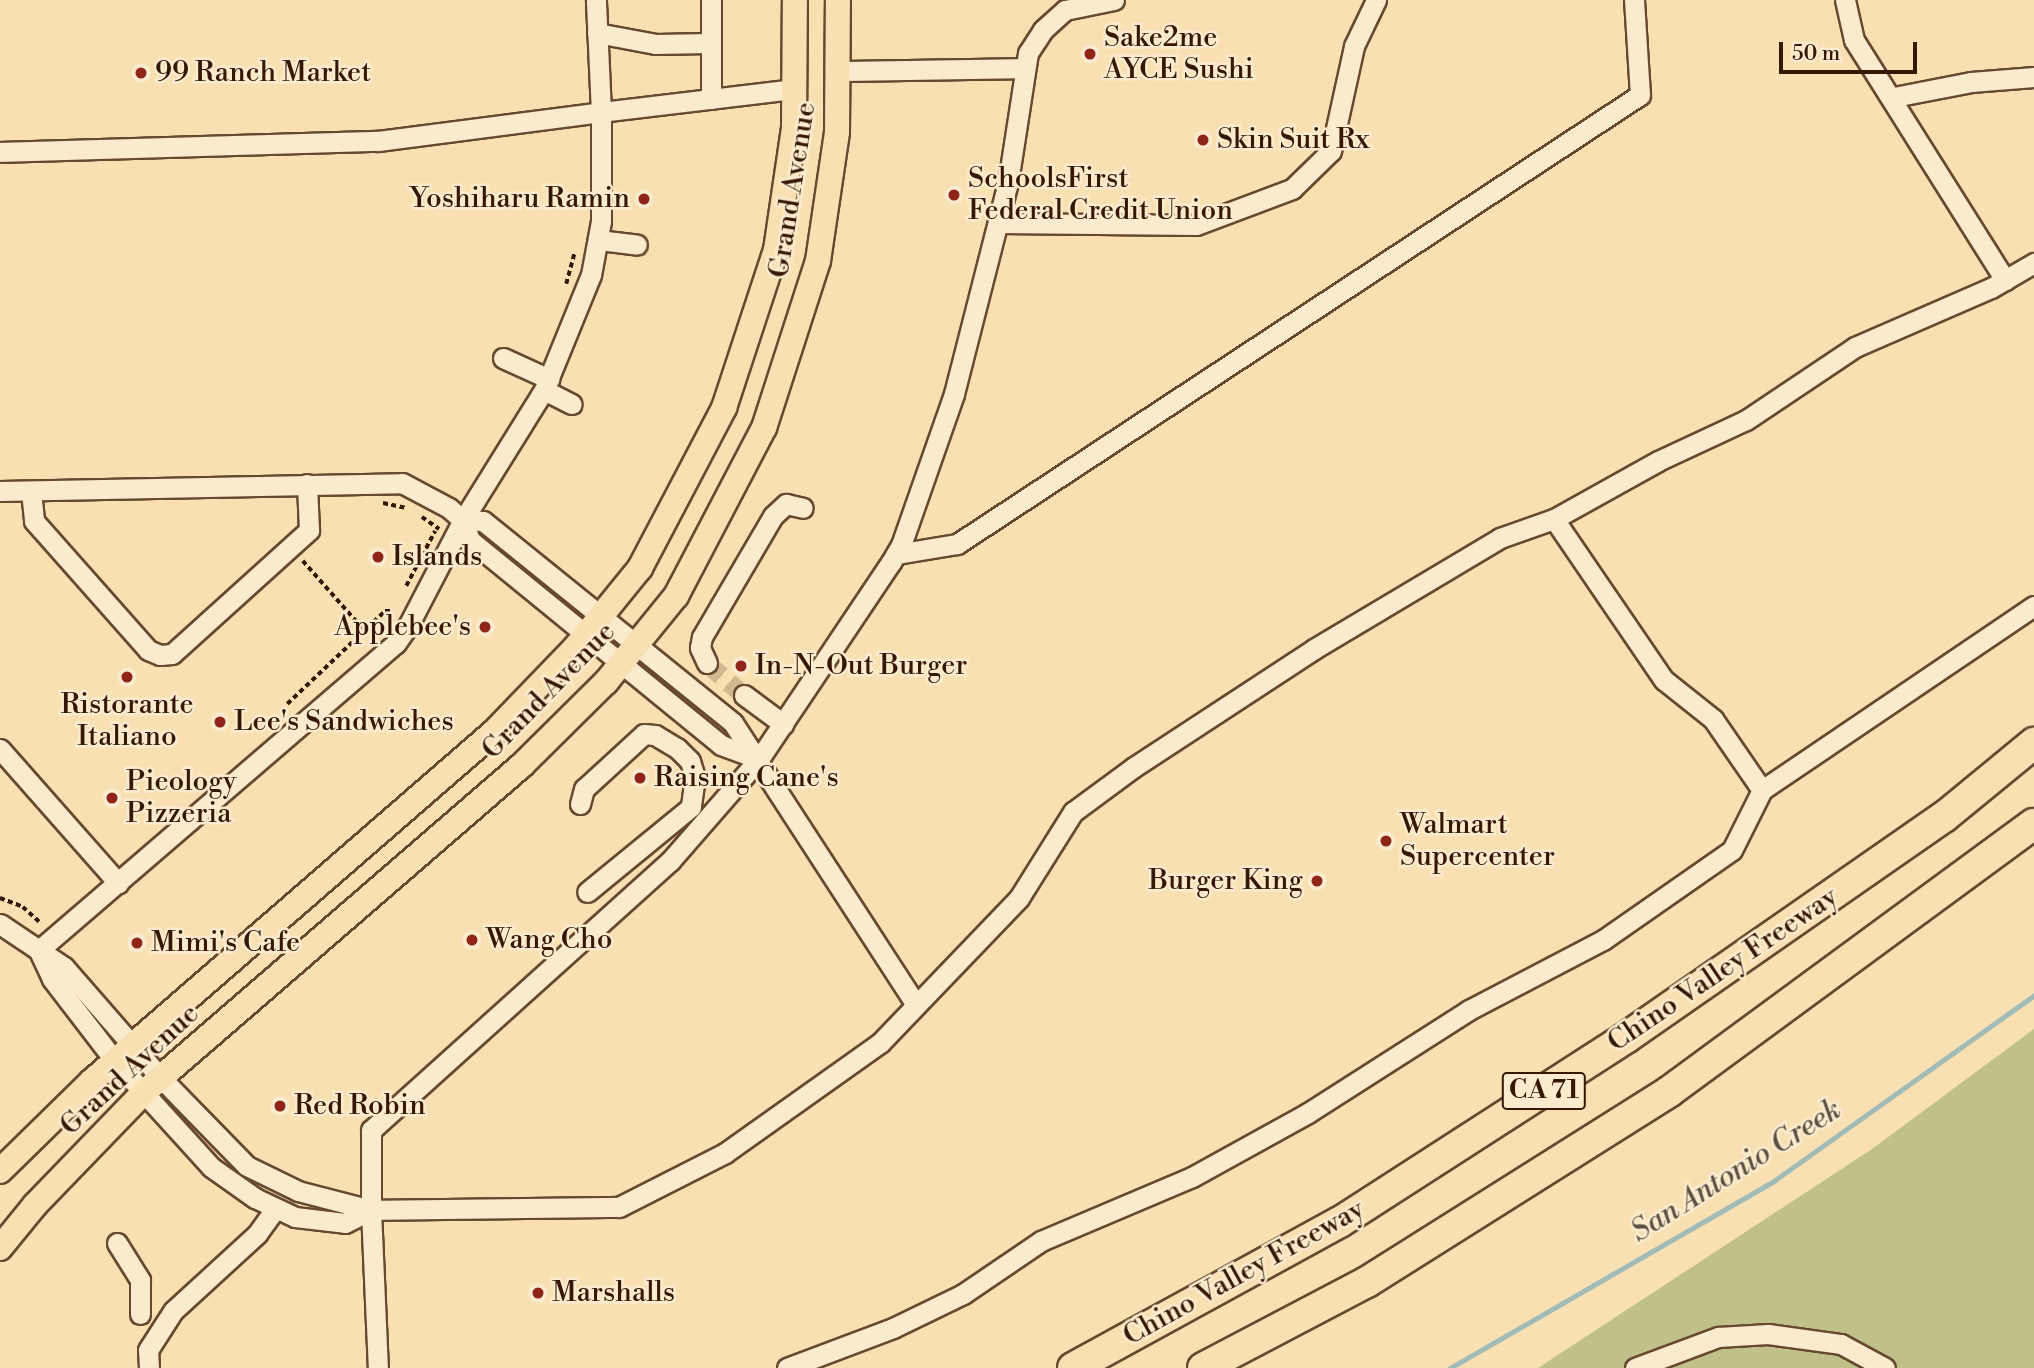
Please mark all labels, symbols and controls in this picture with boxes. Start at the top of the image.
place label: Sake2me AYCE Sushi [1104,21,1254,87]
scale bar [1782,28,1920,72]
text: 50 m [1792,41,1840,67]
marker: Sake2me AYCE Sushi [1082,46,1098,62]
place label: 99 Ranch Market [155,56,371,90]
marker: 99 Ranch Market [133,65,149,81]
street label: Grand Avenue [763,100,823,280]
place label: Skin Suit Rx [1217,123,1370,157]
marker: Skin Suit Rx [1195,132,1211,148]
place label: SchoolsFirst Federal Credit Union [968,162,1233,228]
place label: Yoshiharu Ramin [410,182,630,216]
marker: SchoolsFirst Federal Credit Union [946,187,962,203]
marker: Yoshiharu Ramin [636,191,652,207]
place label: Islands [392,540,482,574]
marker: Islands [370,549,386,565]
place label: Applebee's [334,610,471,644]
street label: Grand Avenue [475,616,623,766]
marker: Applebee's [477,619,493,635]
place label: In-N-Out Burger [755,649,967,683]
marker: In-N-Out Burger [733,658,749,674]
marker: Ristorante Italiano [119,669,135,685]
place label: Ristorante Italiano [60,688,194,754]
place label: Lee's Sandwiches [234,705,454,739]
marker: Lee's Sandwiches [212,714,228,730]
place label: Raising Cane's [654,761,839,795]
place label: Pieology Pizzeria [126,765,236,831]
marker: Raising Cane's [632,770,648,786]
marker: Pieology Pizzeria [104,790,120,806]
place label: Walmart Supercenter [1400,808,1555,874]
marker: Walmart Supercenter [1378,833,1394,849]
place label: Burger King [1148,864,1303,898]
marker: Burger King [1309,873,1325,889]
street label: Chino Valley Freeway [1602,880,1844,1060]
place label: Wang Cho [486,923,612,957]
place label: Mimi's Cafe [151,926,300,960]
marker: Wang Cho [464,932,480,948]
marker: Mimi's Cafe [129,935,145,951]
street label: Grand Avenue [54,997,206,1143]
road number: CA 71 [1500,1068,1588,1114]
place label: Red Robin [294,1089,426,1123]
water label: San Antonio Creek [1624,1092,1848,1250]
marker: Red Robin [272,1098,288,1114]
street label: Chino Valley Freeway [1118,1193,1370,1353]
place label: Marshalls [552,1276,675,1310]
marker: Marshalls [530,1285,546,1301]

